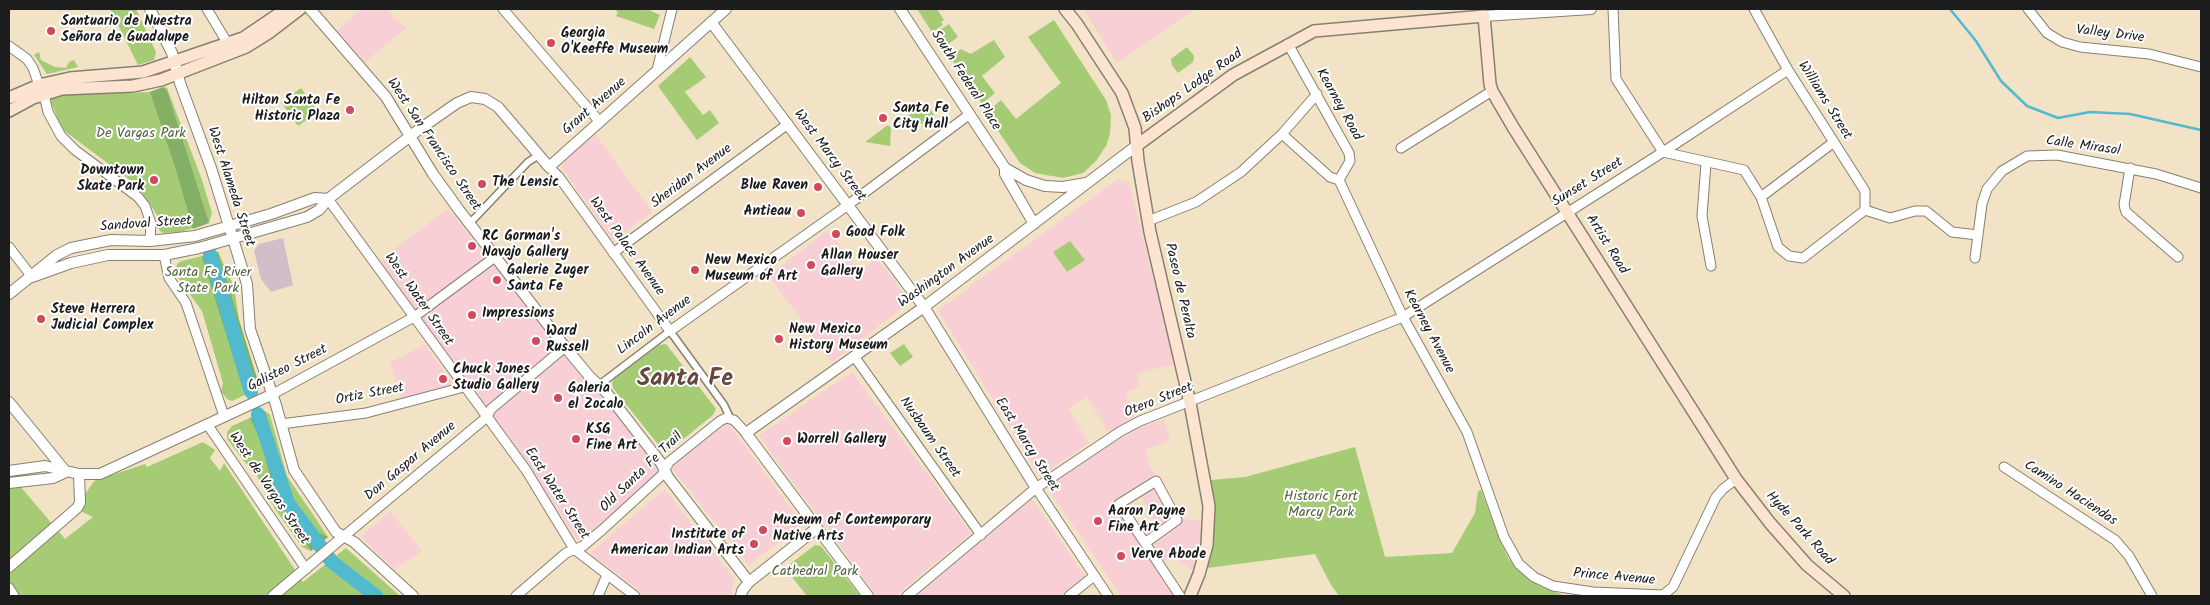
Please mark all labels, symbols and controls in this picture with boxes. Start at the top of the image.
place label: Santuario de Nuestra Señora de Guadalupe [61,15,192,48]
street label: Valley Drive [2075,22,2145,48]
marker: Santuario de Nuestra Señora de Guadalupe [45,25,57,37]
place label: Georgia O'Keeffe Museum [561,27,668,59]
street label: South Federal Place [926,28,1004,134]
marker: Georgia O'Keeffe Museum [545,37,557,49]
street label: Bishops Lodge Road [1140,46,1246,128]
street label: Williams Street [1793,59,1855,143]
street label: Kearney Road [1311,66,1365,144]
street label: West San Francisco Street [382,75,484,215]
street label: Grant Avenue [560,75,630,139]
place label: Hilton Santa Fe Historic Plaza [242,94,340,126]
place label: Santa Fe City Hall [893,102,949,134]
marker: Hilton Santa Fe Historic Plaza [344,104,356,116]
street label: West Marcy Street [789,107,869,205]
marker: Santa Fe City Hall [877,112,889,124]
street label: West Alameda Street [203,125,257,249]
park label: De Vargas Park [96,127,186,143]
street label: Calle Mirasol [2045,133,2121,161]
street label: Sheridan Avenue [648,141,736,213]
street label: Sunset Street [1549,155,1627,211]
place label: Downtown Skate Park [77,164,144,196]
marker: Downtown Skate Park [148,174,160,186]
place label: The Lensic [492,176,559,192]
marker: The Lensic [476,178,488,190]
place label: Blue Raven [740,179,808,195]
marker: Blue Raven [812,181,824,193]
street label: West Palace Avenue [585,194,667,300]
place label: Antieau [744,205,791,221]
marker: Antieau [795,207,807,219]
street label: Artist Road [1581,212,1631,278]
street label: Sandoval Street [100,213,192,237]
place label: Good Folk [846,226,905,242]
marker: Good Folk [830,228,842,240]
place label: RC Gorman's Navajo Gallery [482,230,569,262]
street label: Washington Avenue [896,232,998,312]
marker: RC Gorman's Navajo Gallery [466,240,478,252]
street label: Paseo de Peralta [1160,241,1198,341]
place label: Allan Houser Gallery [821,249,898,282]
street label: West Water Street [380,250,456,350]
place label: New Mexico Museum of Art [705,254,797,286]
marker: Allan Houser Gallery [805,259,817,271]
place label: Galerie Zuger Santa Fe [507,264,588,296]
marker: New Mexico Museum of Art [689,264,701,276]
park label: Santa Fe River State Park [165,266,251,298]
marker: Galerie Zuger Santa Fe [491,274,503,286]
street label: Kearney Avenue [1399,287,1457,377]
street label: Lincoln Avenue [615,293,695,359]
place label: Steve Herrera Judicial Complex [51,303,154,336]
place label: Impressions [482,307,555,323]
marker: Impressions [466,309,478,321]
marker: Steve Herrera Judicial Complex [35,313,47,325]
place label: New Mexico History Museum [789,323,888,356]
place label: Ward Russell [546,325,589,358]
marker: New Mexico History Museum [773,333,785,345]
marker: Ward Russell [530,335,542,347]
street label: Galisteo Street [245,342,331,396]
place label: Chuck Jones Studio Gallery [453,363,539,396]
district label: Santa Fe [637,367,733,395]
marker: Chuck Jones Studio Gallery [437,373,449,385]
street label: Ortiz Street [334,380,406,410]
street label: Otero Street [1122,380,1196,422]
place label: Galeria el Zocalo [568,382,623,414]
marker: Galeria el Zocalo [552,392,564,404]
street label: Nusbaum Street [895,394,963,482]
street label: East Marcy Street [990,395,1062,495]
street label: Don Gaspar Avenue [362,419,460,505]
place label: KSG Fine Art [586,423,637,456]
street label: Old Santa Fe Trail [597,429,687,517]
street label: West de Vargas Street [224,430,312,548]
marker: KSG Fine Art [570,433,582,445]
place label: Worrell Gallery [797,433,886,449]
marker: Worrell Gallery [781,435,793,447]
street label: East Water Street [520,445,592,543]
street label: Camino Haciendas [2020,458,2120,530]
street label: Hyde Park Road [1761,488,1837,570]
park label: Historic Fort Marcy Park [1284,490,1358,522]
place label: Aaron Payne Fine Art [1108,505,1185,538]
place label: Museum of Contemporary Native Arts [773,514,931,546]
marker: Aaron Payne Fine Art [1092,515,1104,527]
marker: Museum of Contemporary Native Arts [757,524,769,536]
place label: Institute of American Indian Arts [611,528,744,560]
marker: Institute of American Indian Arts [748,538,760,550]
place label: Verve Abode [1131,548,1206,564]
marker: Verve Abode [1115,550,1127,562]
park label: Cathedral Park [772,565,858,581]
street label: Prince Avenue [1572,566,1656,590]

